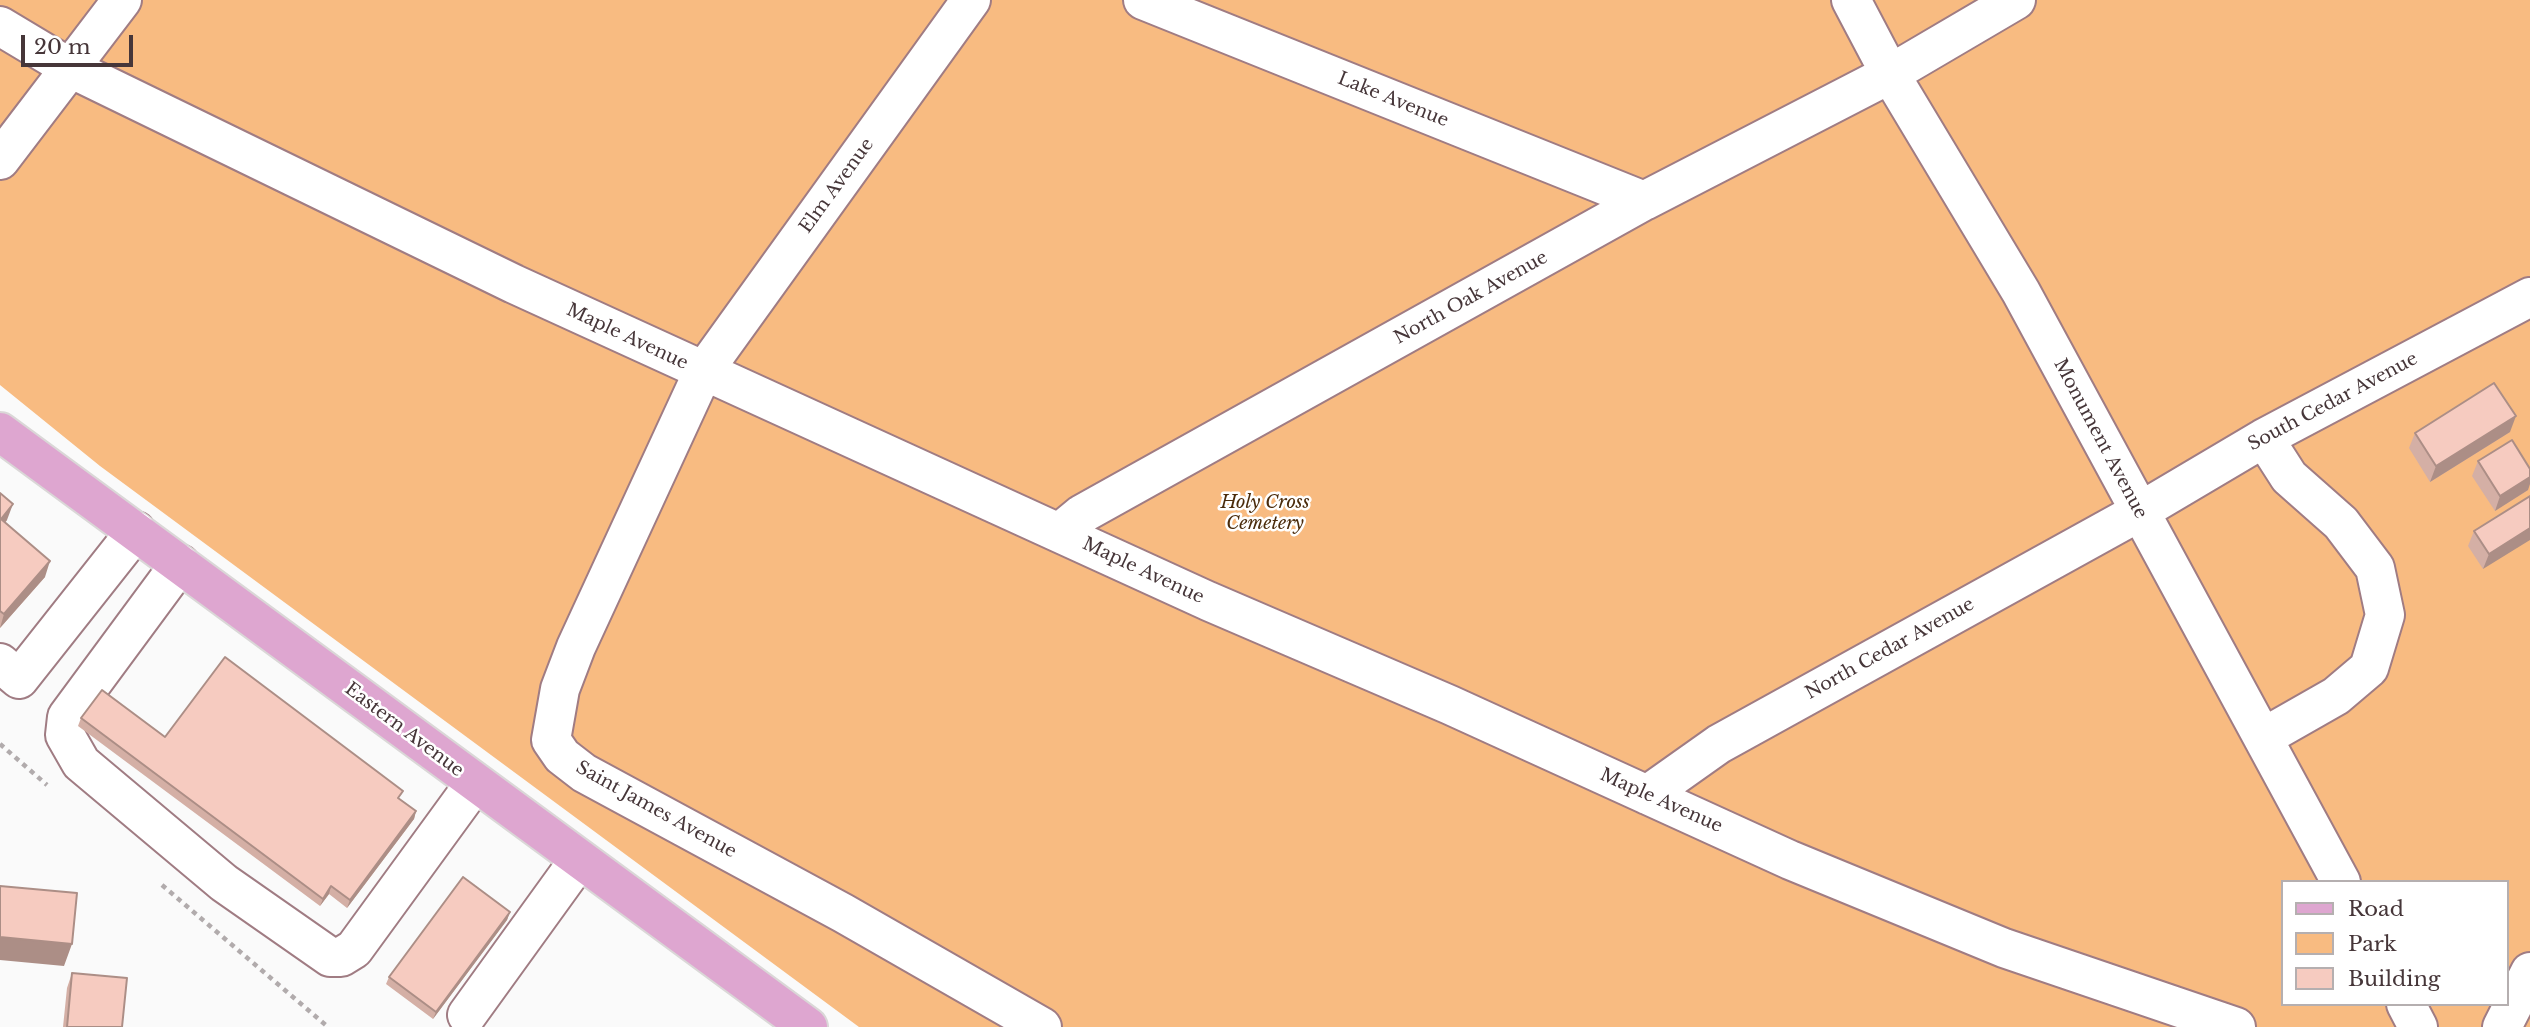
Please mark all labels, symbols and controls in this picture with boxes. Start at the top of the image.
scale bar [24,21,136,65]
text: 20 m [34,34,91,60]
street label: Lake Avenue [1334,68,1452,132]
street label: Elm Avenue [795,134,879,238]
street label: North Oak Avenue [1391,247,1551,349]
street label: Maple Avenue [563,299,691,375]
street label: South Cedar Avenue [2245,348,2421,456]
street label: Monument Avenue [2049,355,2151,523]
park label: Holy Cross Cemetery [1220,492,1310,534]
street label: Maple Avenue [1079,533,1207,609]
street label: North Cedar Avenue [1802,594,1978,704]
street label: Eastern Avenue [340,678,468,782]
street label: Saint James Avenue [572,757,740,863]
street label: Maple Avenue [1596,764,1726,838]
legend [2282,880,2509,1006]
text: Road [2348,896,2404,922]
text: Park [2348,931,2397,957]
text: Building [2348,966,2440,992]

